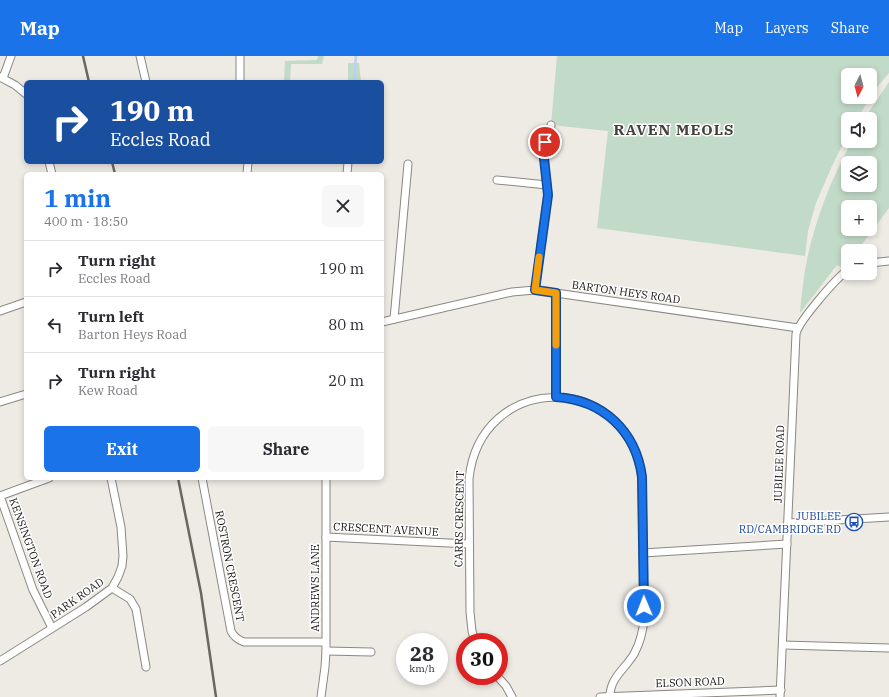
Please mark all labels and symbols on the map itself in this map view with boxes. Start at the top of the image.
north arrow [841,68,877,104]
district label: RAVEN MEOLS [614,120,734,139]
pin [528,125,562,159]
street label: BARTON HEYS ROAD [571,277,681,307]
street label: JUBILEE ROAD [771,425,787,503]
street label: CARRS CRESCENT [451,471,467,567]
street label: KENSINGTON ROAD [6,496,56,600]
street label: ROSTRON CRESCENT [212,509,248,623]
place label: JUBILEE RD/CAMBRIDGE RD [739,509,841,536]
bus stop icon: JUBILEE RD/CAMBRIDGE RD [844,512,864,532]
street label: CRESCENT AVENUE [333,519,439,539]
street label: ANDREWS LANE [308,544,322,632]
street label: PARK ROAD [48,574,107,621]
position arrow [623,585,665,627]
speed limit sign: 30 [456,633,508,685]
street label: ELSON ROAD [655,674,725,690]

